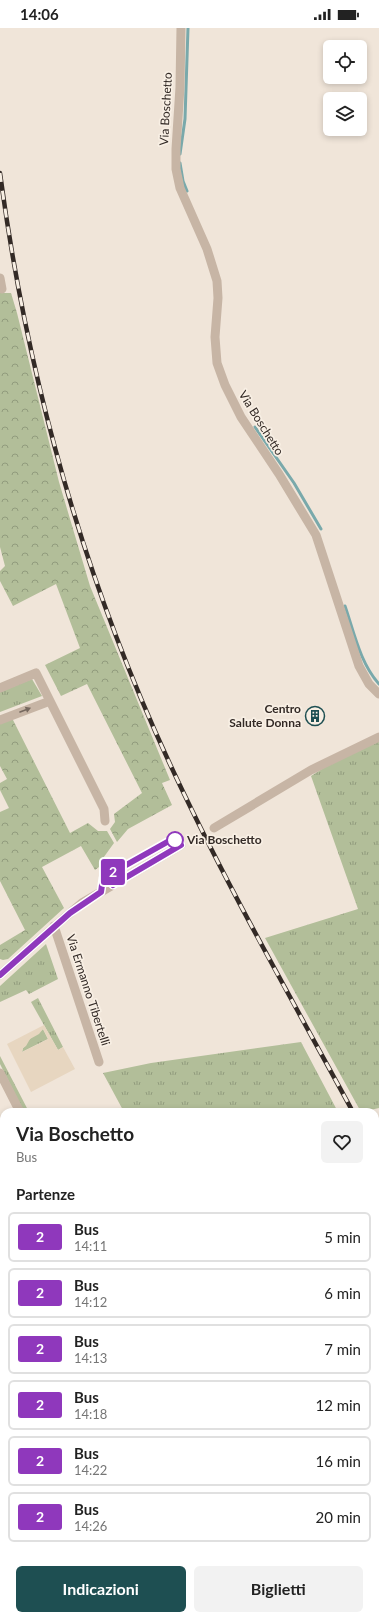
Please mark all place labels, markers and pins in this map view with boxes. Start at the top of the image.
place label: Centro Salute Donna [229,701,301,730]
building icon: Centro Salute Donna [304,705,326,727]
marker: Via Boschetto [166,831,184,849]
place label: Via Boschetto [186,832,262,847]

